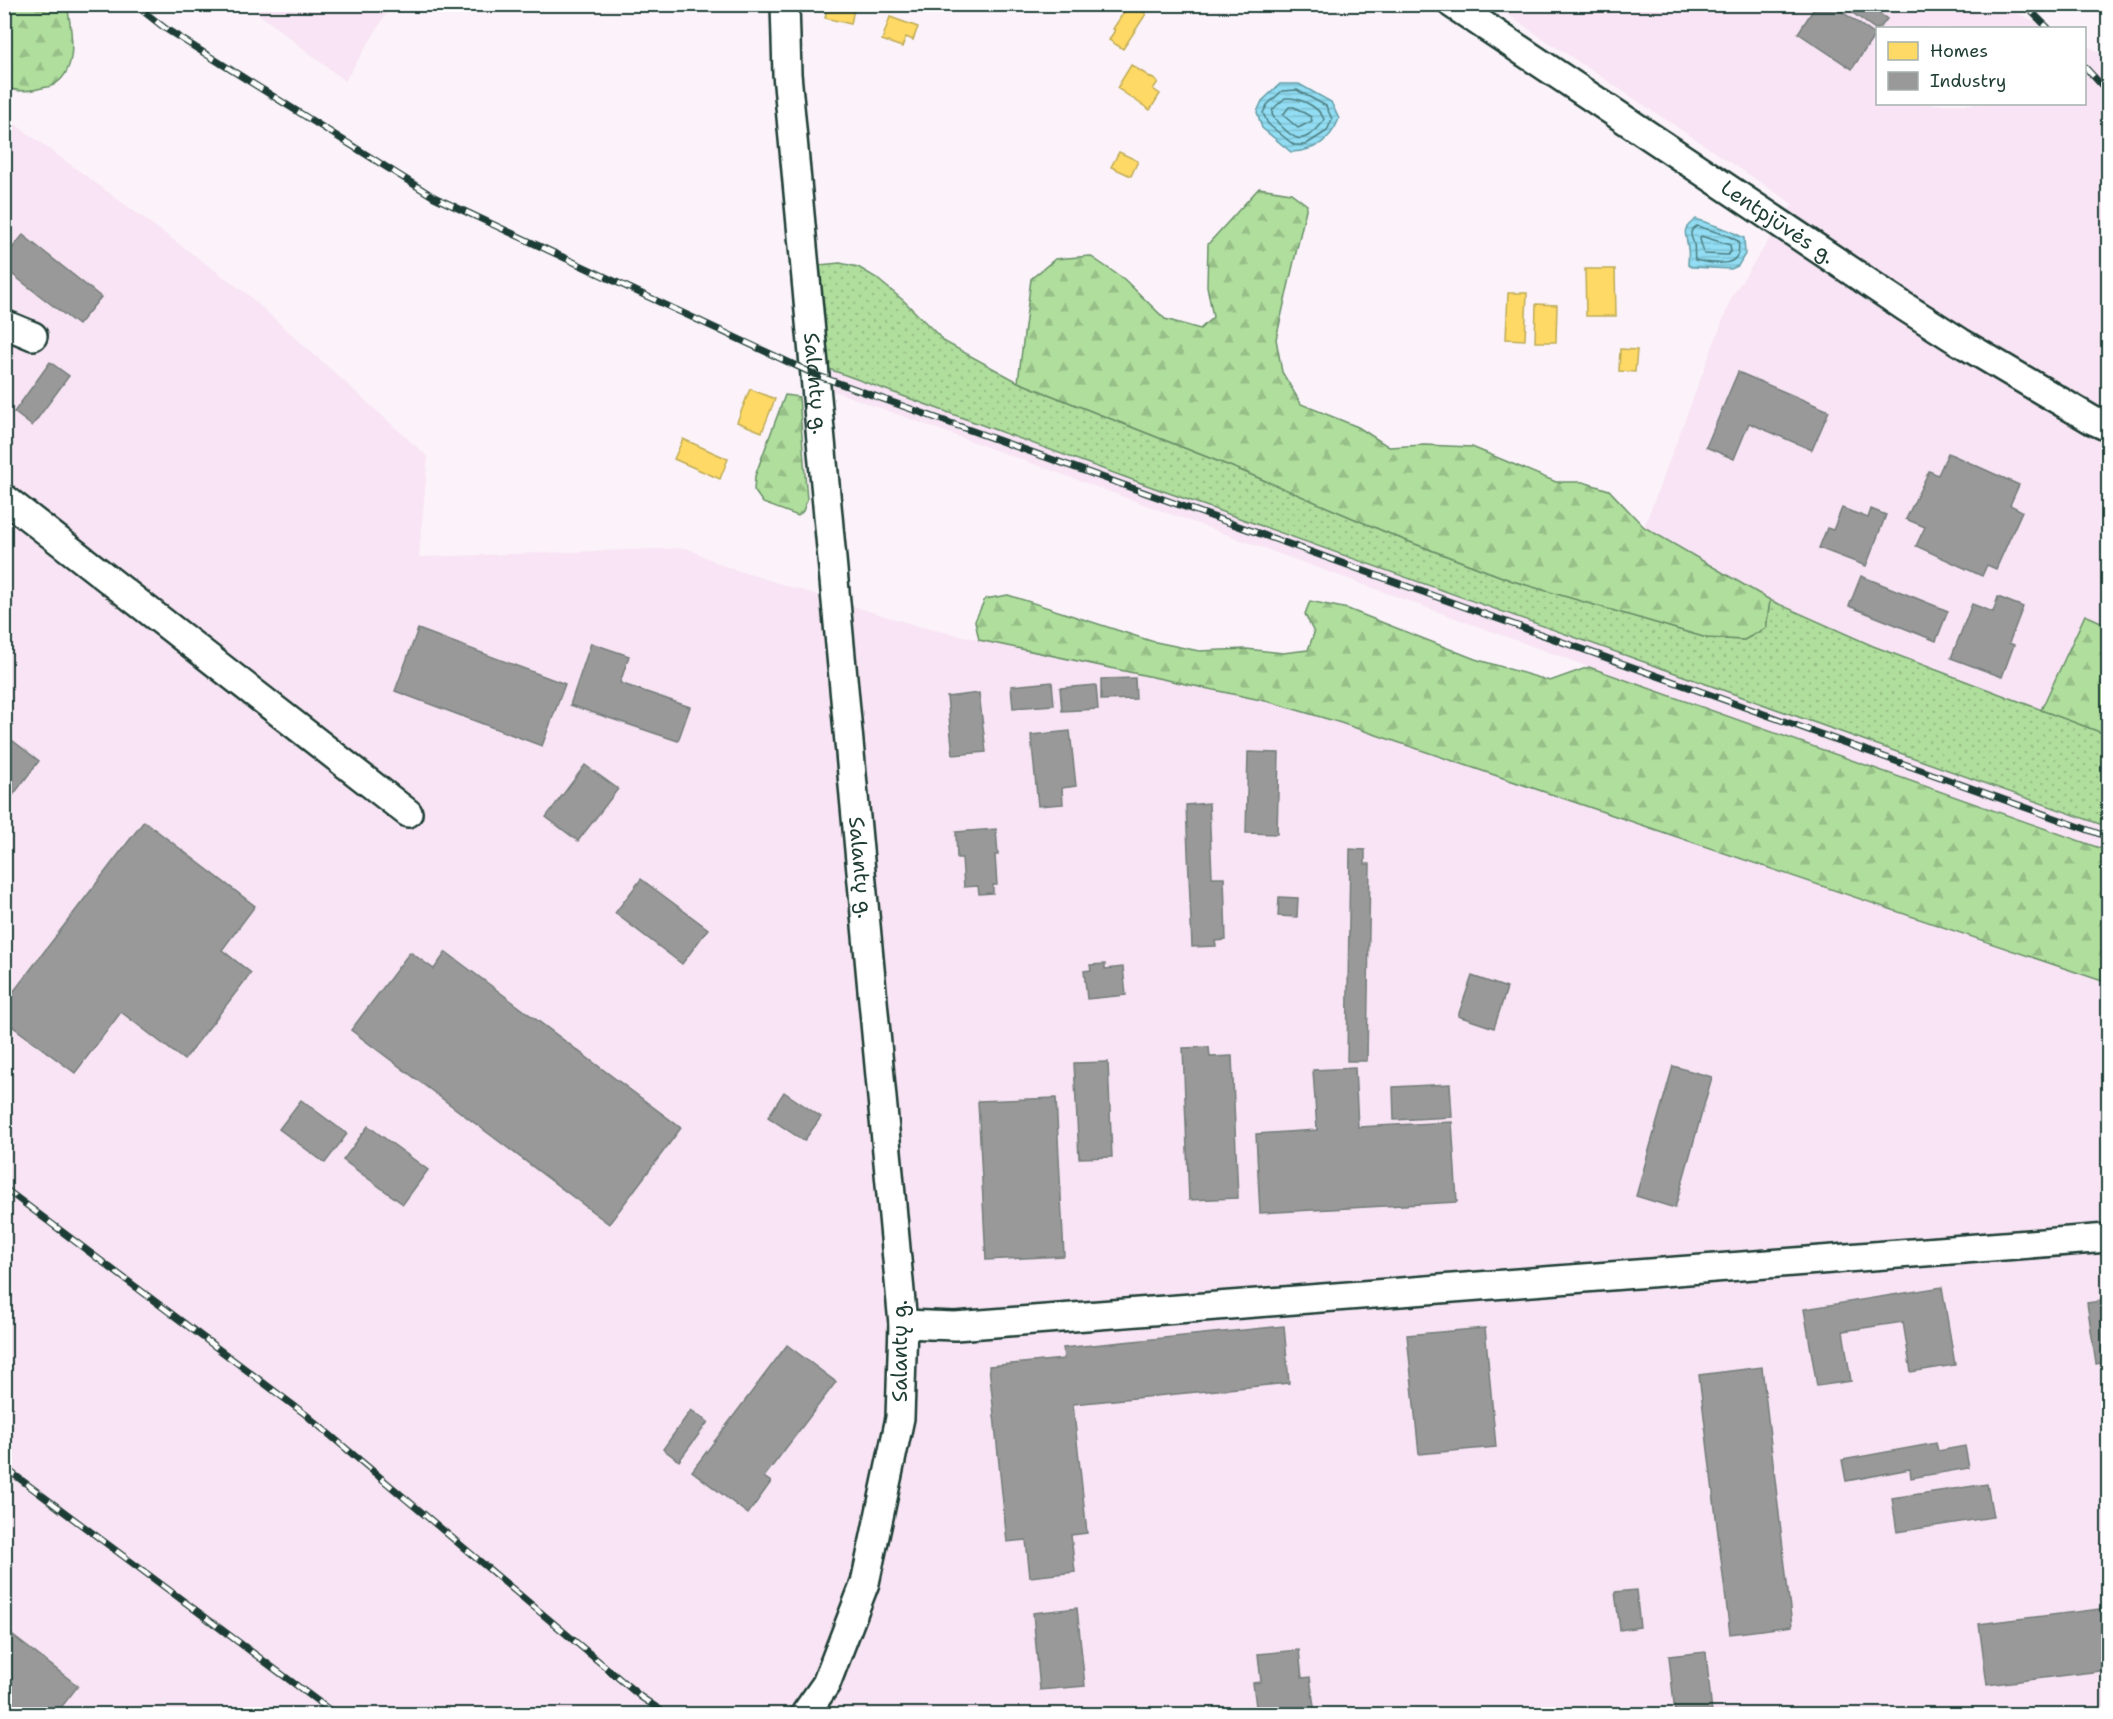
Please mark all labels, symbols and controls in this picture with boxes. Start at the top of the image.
legend [1876,27,2086,105]
text: Homes [1930,39,1988,63]
text: Industry [1930,69,2006,93]
street label: Lentpjūvės g. [1715,174,1840,270]
street label: Salantų g. [797,331,834,436]
street label: Salantų g. [842,815,879,920]
street label: Salantų g. [886,1300,914,1402]

